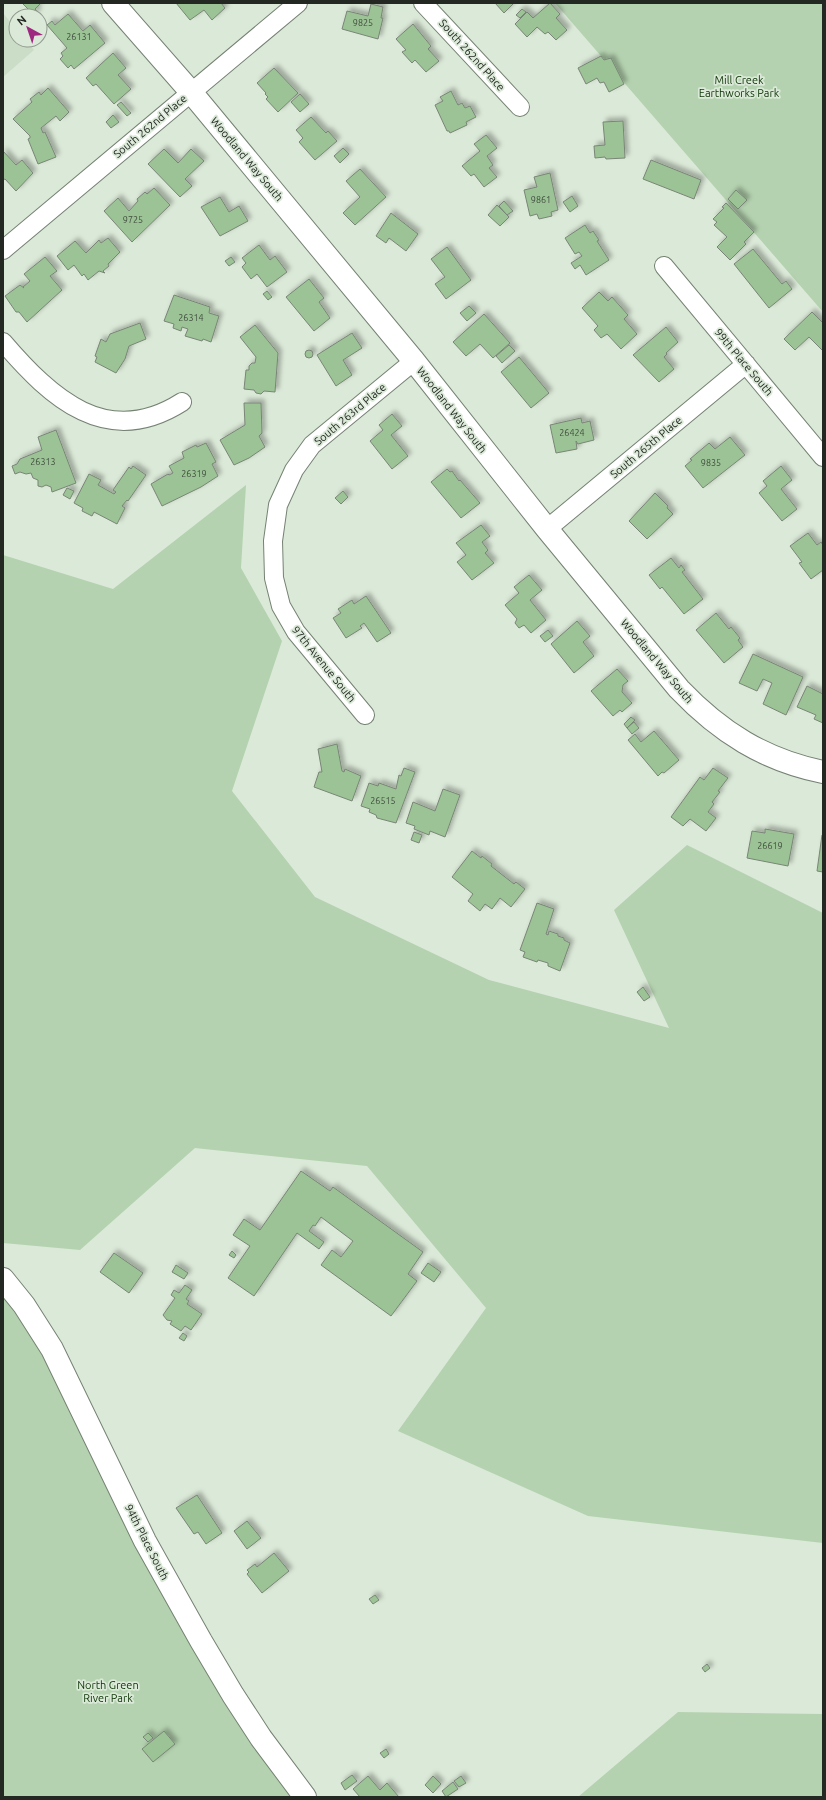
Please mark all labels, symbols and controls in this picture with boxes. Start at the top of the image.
north arrow [8,8,48,48]
text: N [15,13,29,28]
street label: South 262nd Place [437,17,507,93]
house number: 9825 [353,18,373,28]
house number: 26131 [66,32,92,42]
park label: Mill Creek Earthworks Park [699,74,780,99]
street label: South 262nd Place [111,92,189,160]
street label: Woodland Way South [208,115,286,203]
house number: 9861 [531,195,551,205]
house number: 9725 [123,215,143,225]
house number: 26314 [178,313,204,323]
street label: 99th Place South [713,326,775,398]
street label: Woodland Way South [415,365,489,455]
street label: South 263rd Place [312,381,388,447]
street label: South 265th Place [608,414,684,480]
house number: 26424 [559,428,585,438]
house number: 26313 [30,457,56,467]
house number: 9835 [701,458,721,468]
house number: 26319 [181,469,207,479]
street label: Woodland Way South [618,617,696,705]
street label: 97th Avenue South [290,624,358,704]
house number: 26515 [370,796,396,806]
house number: 26619 [757,841,783,851]
street label: 94th Place South [123,1502,171,1582]
park label: North Green River Park [77,1679,139,1704]

